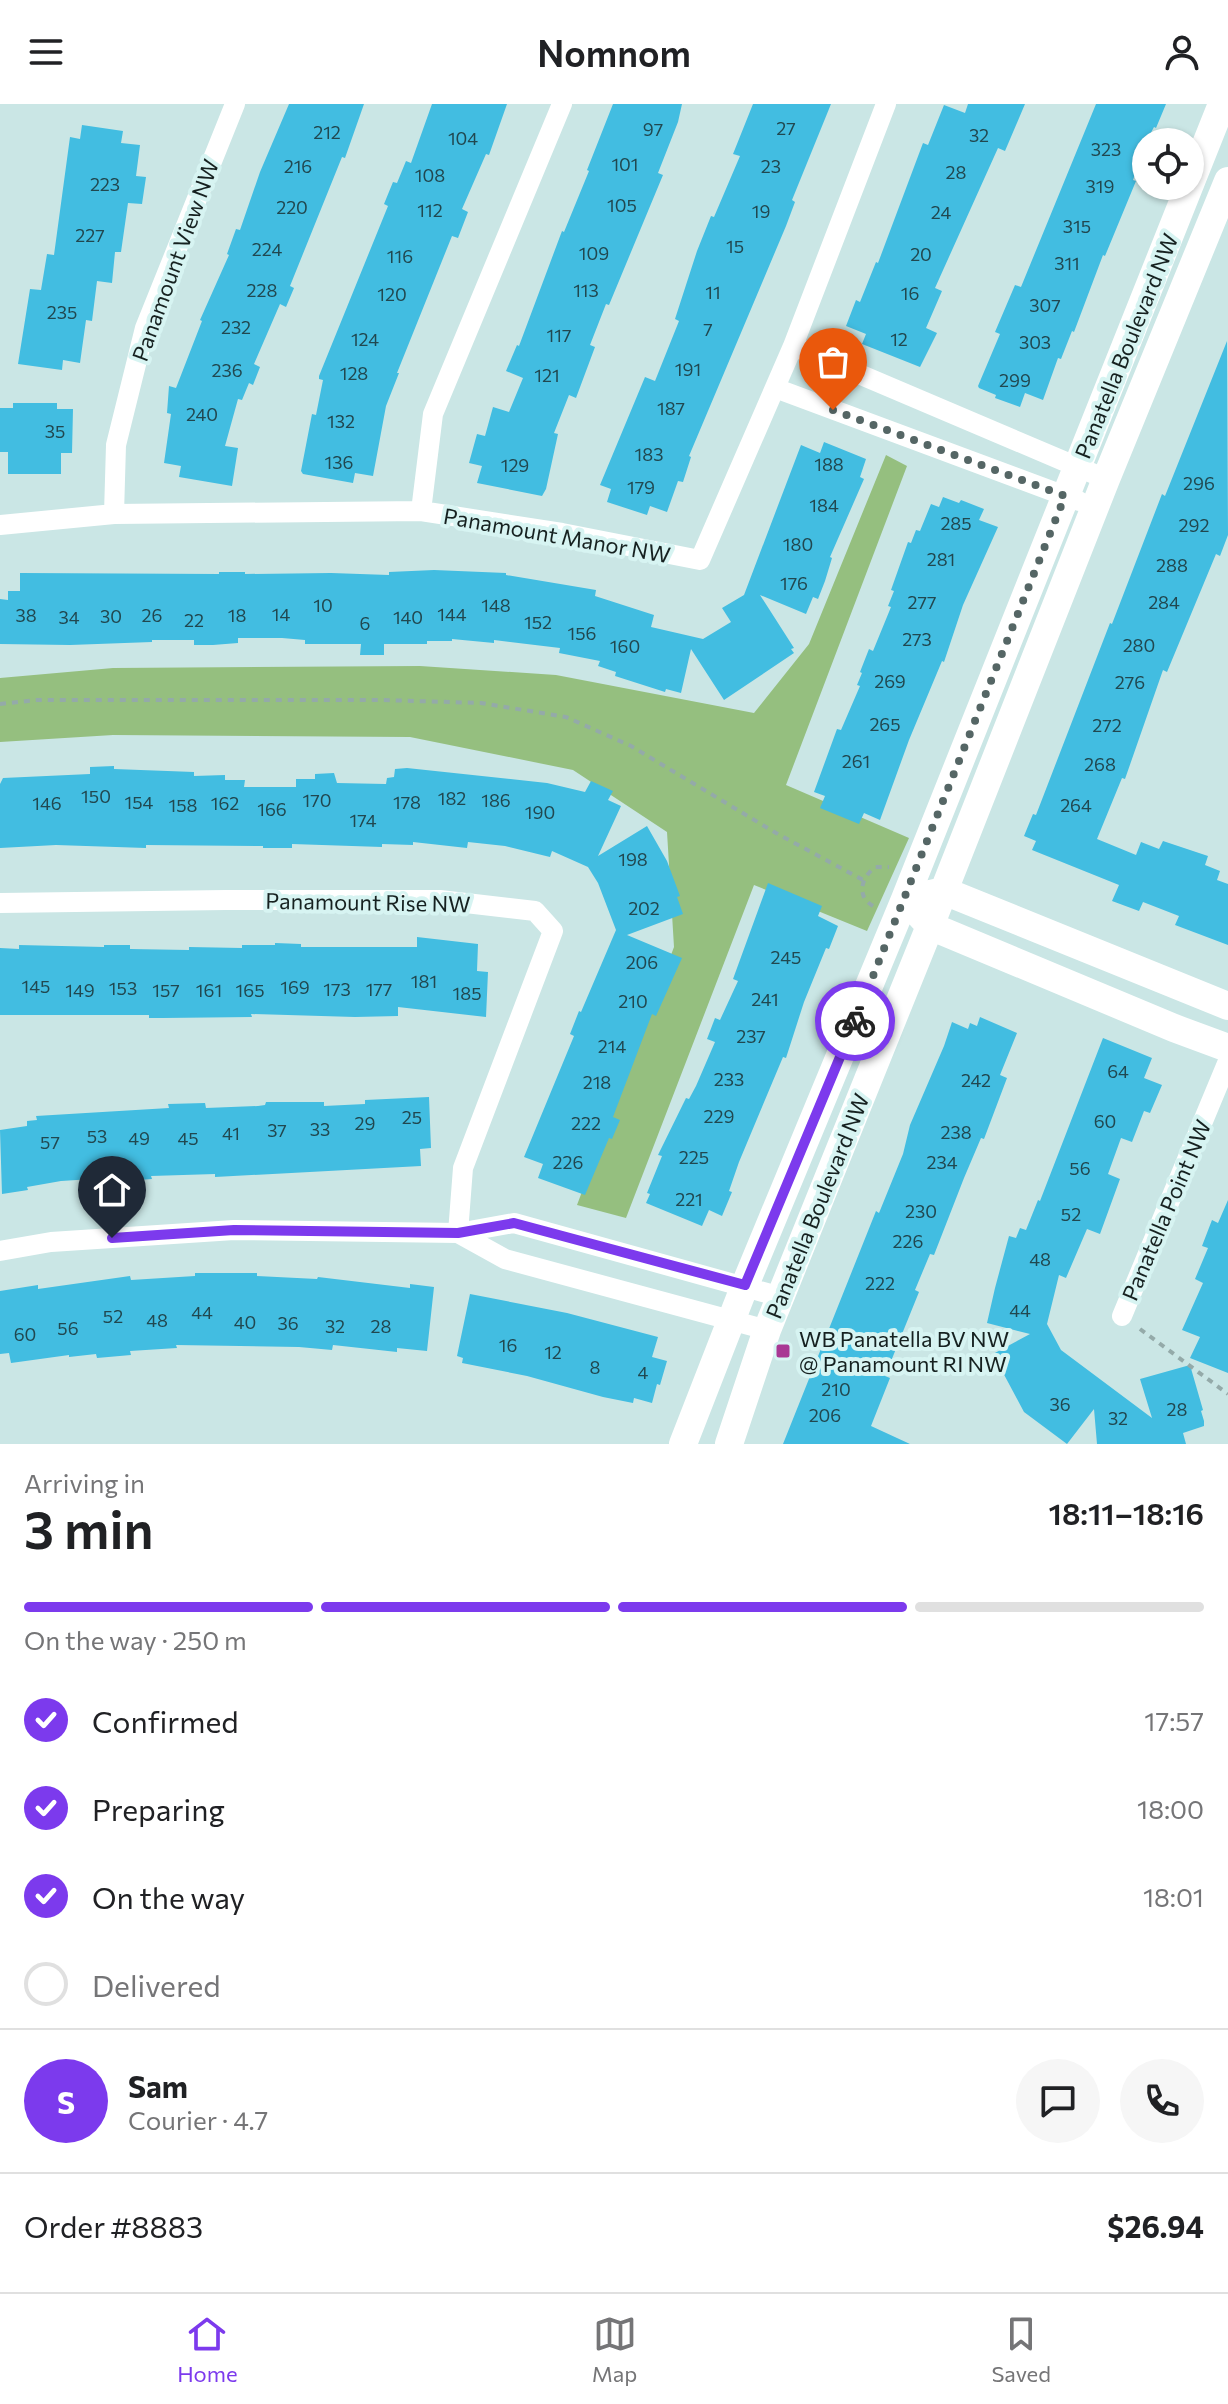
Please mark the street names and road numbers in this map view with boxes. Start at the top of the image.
street label: Panamount View NW [126,155,224,365]
street label: Panatella Boulevard NW [1068,230,1184,462]
street label: Panamount Manor NW [441,502,673,568]
street label: Panamount Rise NW [265,887,471,917]
street label: Panatella Boulevard NW [759,1090,875,1322]
street label: Panatella Point NW [1116,1115,1216,1305]

